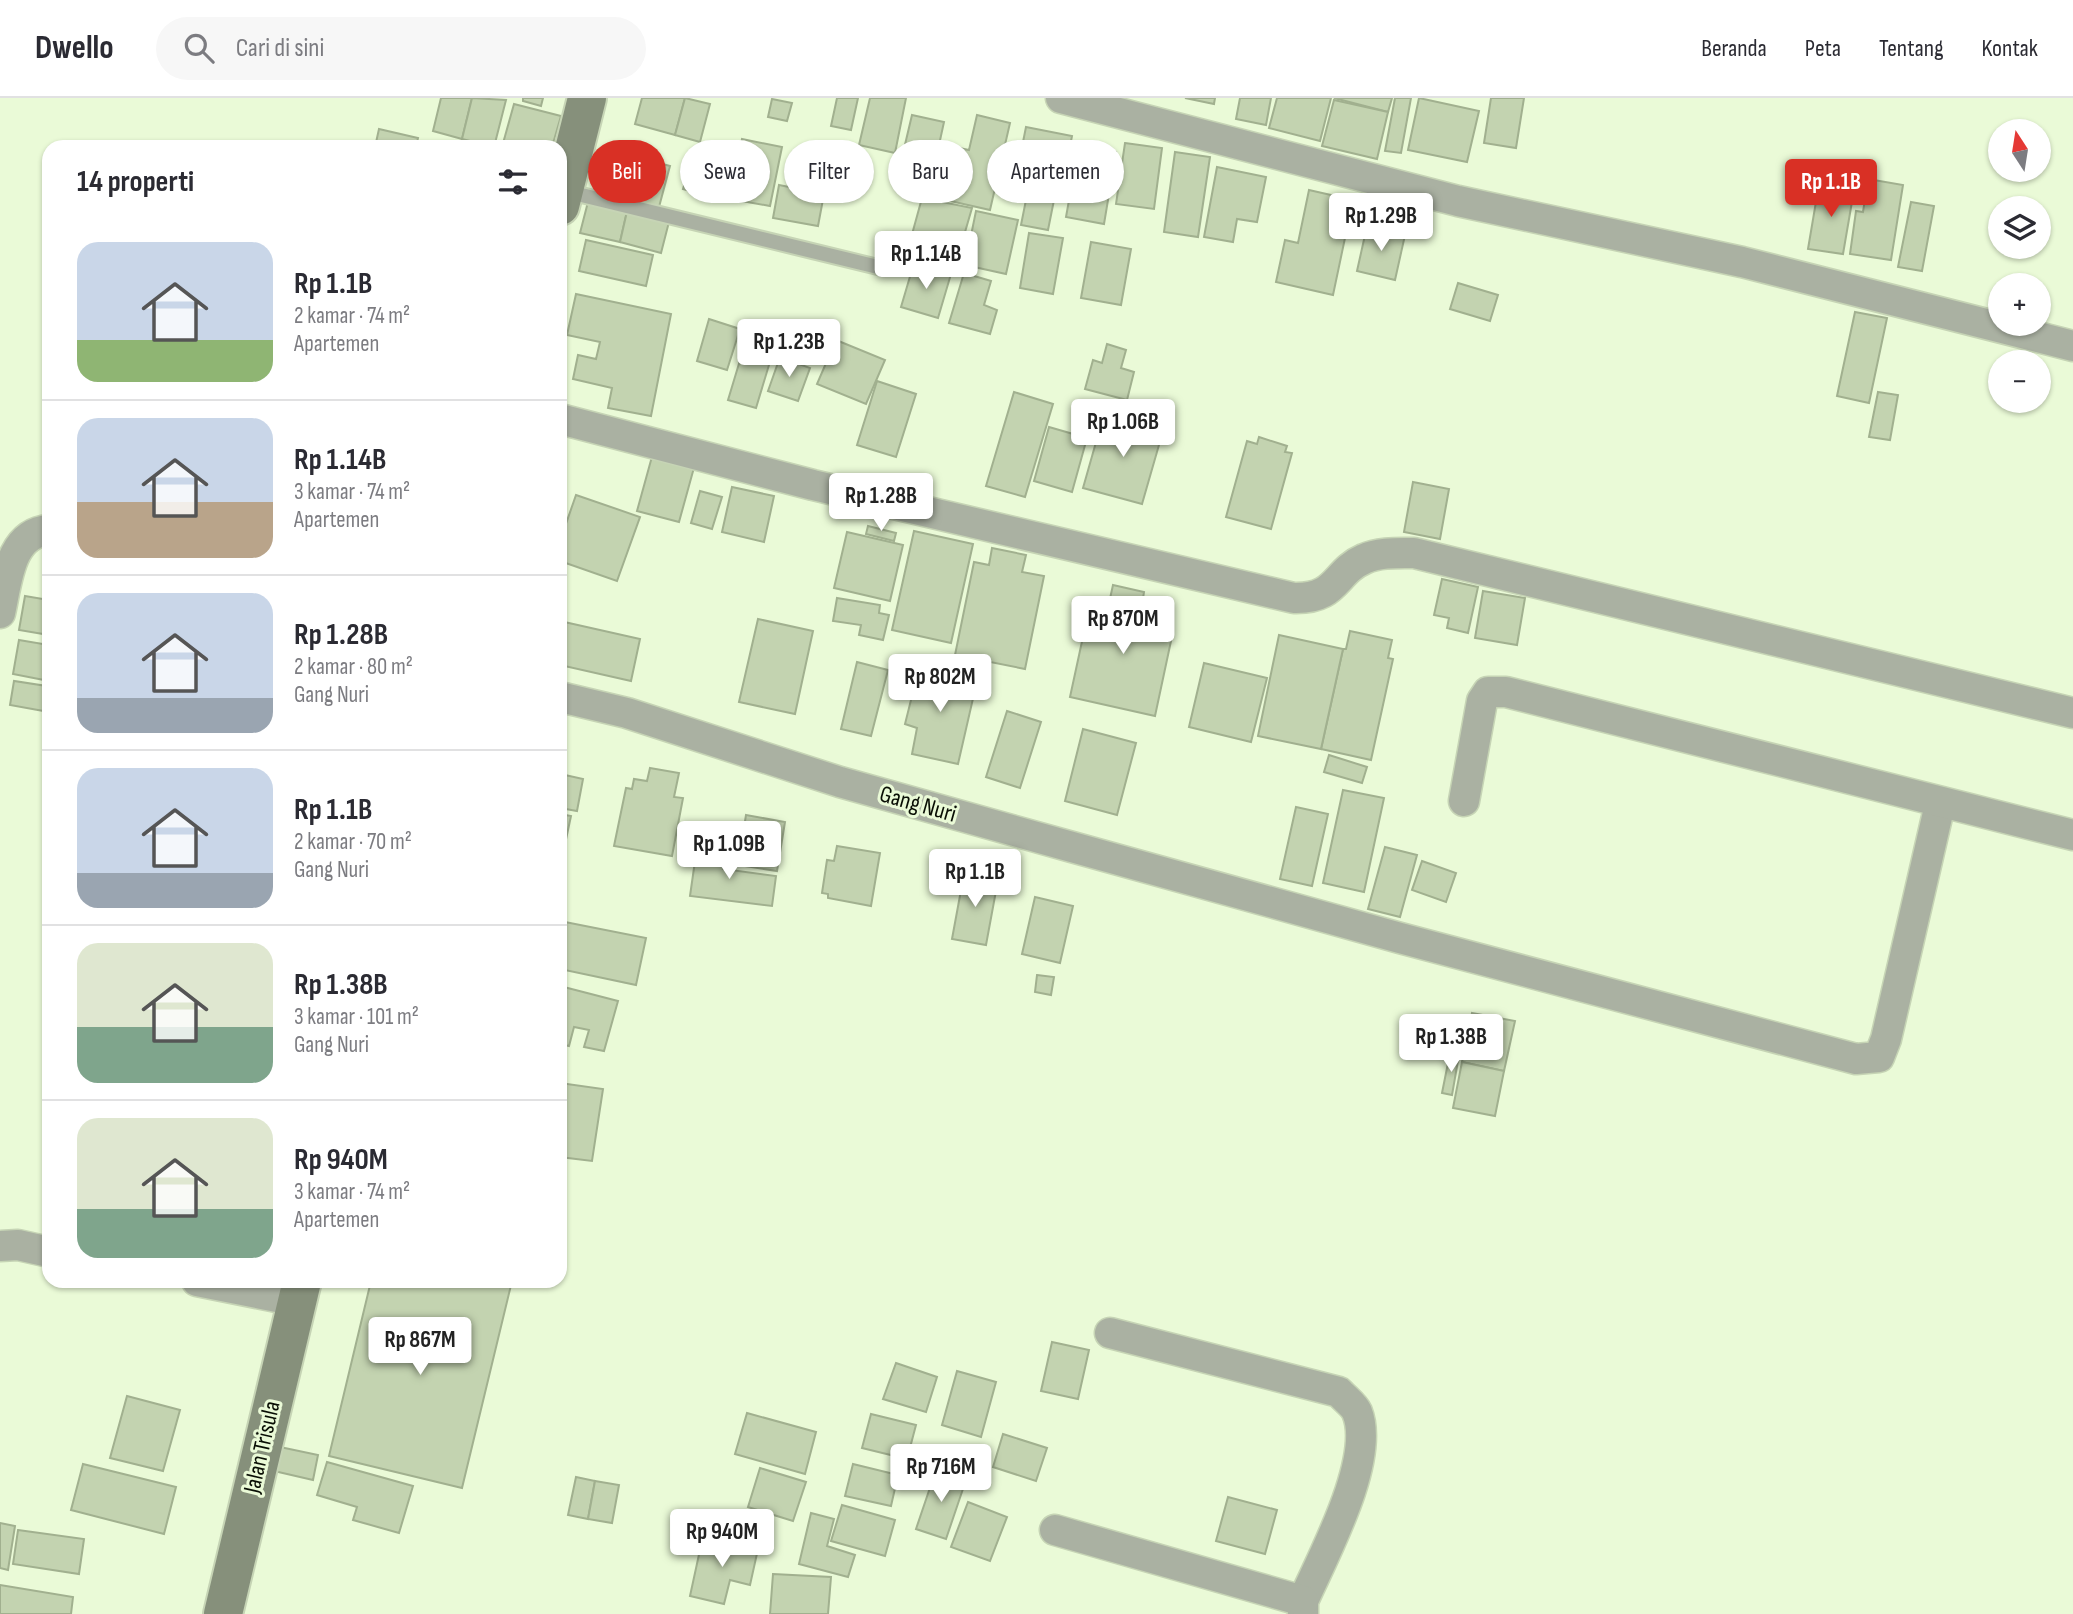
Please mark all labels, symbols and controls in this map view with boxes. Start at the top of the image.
search box [156,17,646,80]
text: Dwello [35,28,114,68]
icon: search [180,29,218,67]
text: Cari di sini [236,33,324,64]
text: Beranda [1701,34,1767,63]
text: Peta [1805,34,1841,63]
text: Tentang [1879,34,1944,63]
text: Kontak [1982,34,2038,63]
north arrow [1988,119,2051,182]
map controls [1988,119,2051,413]
chip: Beli [588,140,666,203]
chip: Sewa [680,140,770,203]
chip: Filter [784,140,874,203]
chip: Baru [888,140,973,203]
chip: Apartemen [987,140,1124,203]
pin: Rp 1.1B [1766,159,1896,219]
icon: filters [494,163,532,201]
text: 14 properti [77,164,194,200]
text: Rp 1.1B [1801,168,1861,196]
pin: Rp 1.29B [1309,194,1453,253]
button: layers [1988,196,2051,259]
text: Rp 1.29B [1345,202,1417,230]
pin: Rp 1.14B [854,232,998,291]
text: Rp 1.14B [891,240,961,268]
text: Rp 1.1B [294,266,372,302]
icon: home [133,270,217,354]
button: + [1988,273,2051,336]
text: 2 kamar · 74 m² [294,302,410,330]
pin: Rp 1.23B [717,320,861,379]
text: Rp 1.23B [753,328,825,356]
text: Apartemen [294,330,379,358]
button: − [1988,350,2051,413]
pin: Rp 1.06B [1051,400,1195,459]
text: Rp 1.06B [1087,408,1159,436]
text: Rp 1.14B [294,442,386,478]
icon: home [133,446,217,530]
pin: Rp 1.28B [809,474,953,533]
text: 3 kamar · 74 m² [294,478,410,506]
text: Rp 1.28B [845,482,917,510]
text: Apartemen [294,506,379,534]
pin: Rp 870M [1058,596,1188,656]
text: Rp 870M [1087,605,1159,633]
text: Rp 1.28B [294,617,388,653]
icon: home [133,621,217,705]
text: 2 kamar · 80 m² [294,653,413,681]
pin: Rp 802M [875,654,1005,714]
text: Rp 802M [904,663,976,691]
text: Gang Nuri [294,681,369,709]
street label: Gang Nuri [876,779,960,829]
text: Rp 1.1B [294,792,372,828]
icon: home [133,796,217,880]
pin: Rp 1.09B [657,822,801,881]
text: 2 kamar · 70 m² [294,828,412,856]
text: Rp 1.09B [693,830,765,858]
pin: Rp 1.1B [910,850,1040,909]
text: Gang Nuri [294,856,369,884]
text: Rp 1.1B [945,858,1005,886]
text: Rp 1.38B [294,967,388,1003]
icon: home [133,971,217,1055]
text: 3 kamar · 101 m² [294,1003,419,1031]
pin: Rp 1.38B [1379,1014,1523,1074]
text: Rp 1.38B [1415,1023,1487,1051]
text: Gang Nuri [294,1031,369,1059]
text: Rp 940M [294,1142,388,1178]
icon: home [133,1146,217,1230]
text: 3 kamar · 74 m² [294,1178,410,1206]
text: Apartemen [294,1206,379,1234]
pin: Rp 867M [355,1318,485,1377]
text: Rp 867M [384,1326,456,1354]
street label: Jalan Trisula [237,1398,287,1497]
pin: Rp 716M [876,1444,1006,1504]
text: Rp 716M [906,1453,976,1481]
pin: Rp 940M [657,1510,787,1569]
text: Rp 940M [686,1518,758,1546]

